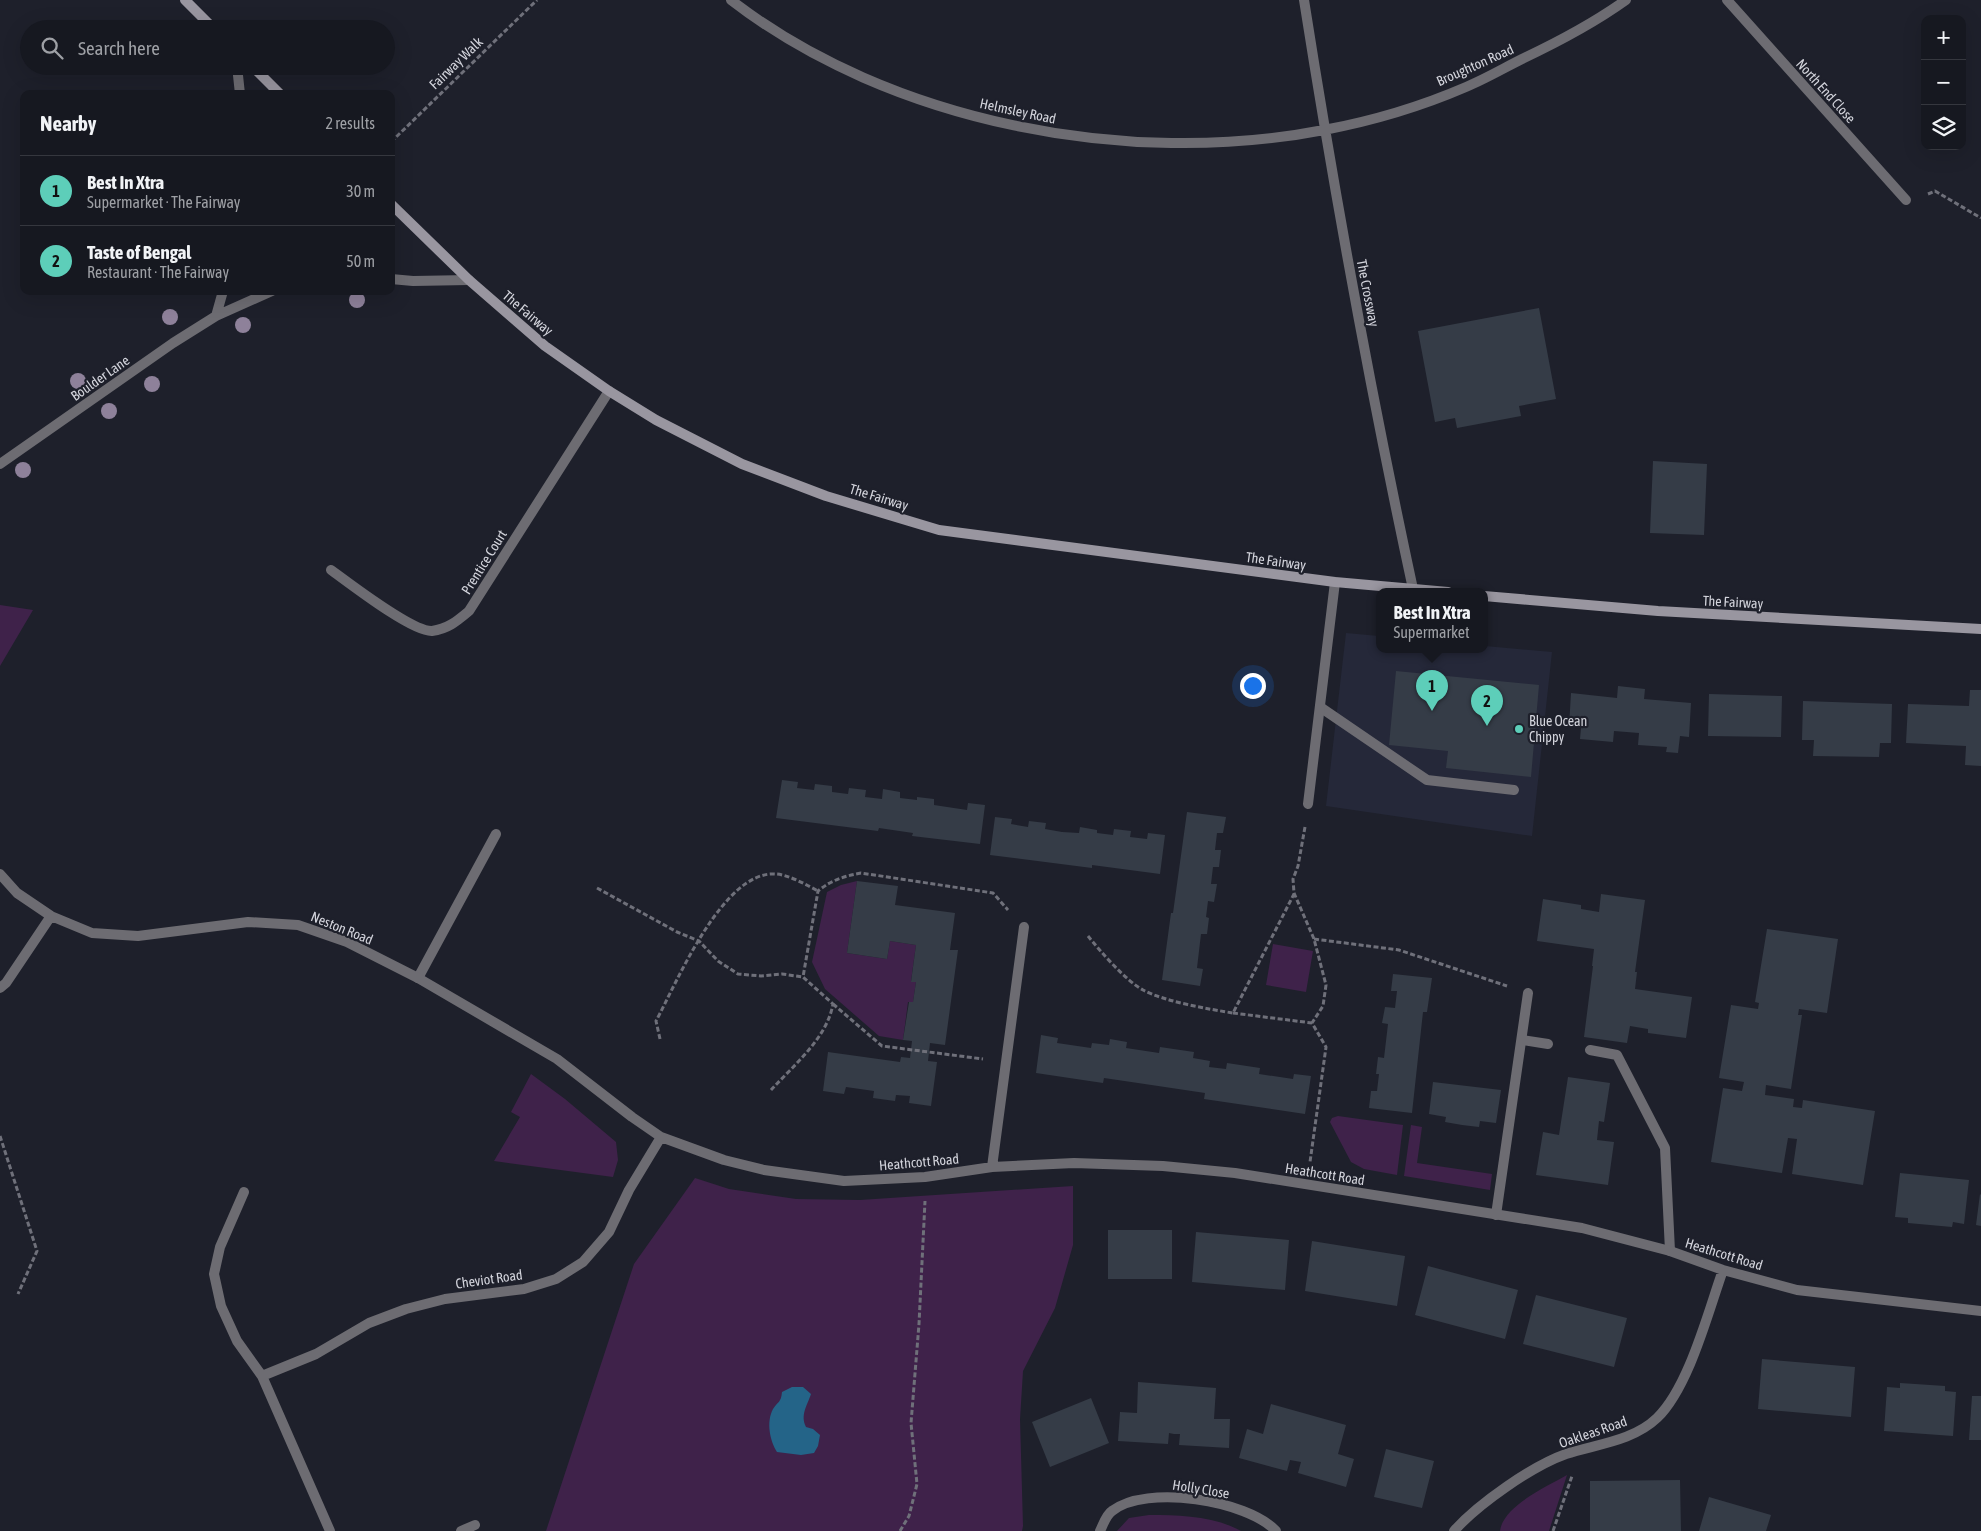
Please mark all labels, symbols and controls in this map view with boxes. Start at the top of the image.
map controls [1921,15,1966,150]
button: + [1921,15,1966,60]
search box [20,20,395,75]
icon: search [38,34,66,62]
street label: Fairway Walk [426,34,486,92]
text: Search here [78,37,160,59]
street label: Broughton Road [1434,41,1516,89]
street label: North End Close [1793,56,1859,126]
button: − [1921,60,1966,105]
street label: Helmsley Road [978,95,1058,127]
button: layers [1921,105,1966,150]
text: Nearby [40,111,96,135]
text: 2 results [325,114,375,132]
text: Best In Xtra [87,171,164,193]
text: 1 [52,182,60,200]
text: 30 m [346,182,375,200]
text: Supermarket · The Fairway [87,193,240,211]
text: Taste of Bengal [87,241,191,263]
text: 2 [52,252,60,270]
text: 50 m [346,252,375,270]
street label: The Crossway [1354,258,1382,328]
text: Restaurant · The Fairway [87,263,229,281]
street label: The Fairway [500,287,557,339]
street label: Boulder Lane [68,352,132,404]
street label: The Fairway [848,480,911,514]
street label: Prentice Court [458,527,510,597]
street label: The Fairway [1245,549,1307,573]
popup [1376,588,1488,653]
street label: The Fairway [1702,592,1764,612]
text: Best In Xtra [1393,601,1471,623]
text: Supermarket [1393,623,1470,641]
pin: 1 [1416,670,1448,711]
your location [1240,673,1266,699]
pin: 2 [1471,685,1503,726]
place label: Blue Ocean Chippy [1529,713,1587,745]
marker: Blue Ocean Chippy [1513,723,1525,735]
street label: Neston Road [309,908,375,948]
street label: Heathcott Road [878,1151,960,1173]
street label: Heathcott Road [1284,1160,1366,1188]
street label: Heathcott Road [1683,1235,1765,1273]
street label: Cheviot Road [454,1266,524,1292]
street label: Oakleas Road [1557,1413,1629,1451]
street label: Holly Close [1171,1477,1231,1501]

